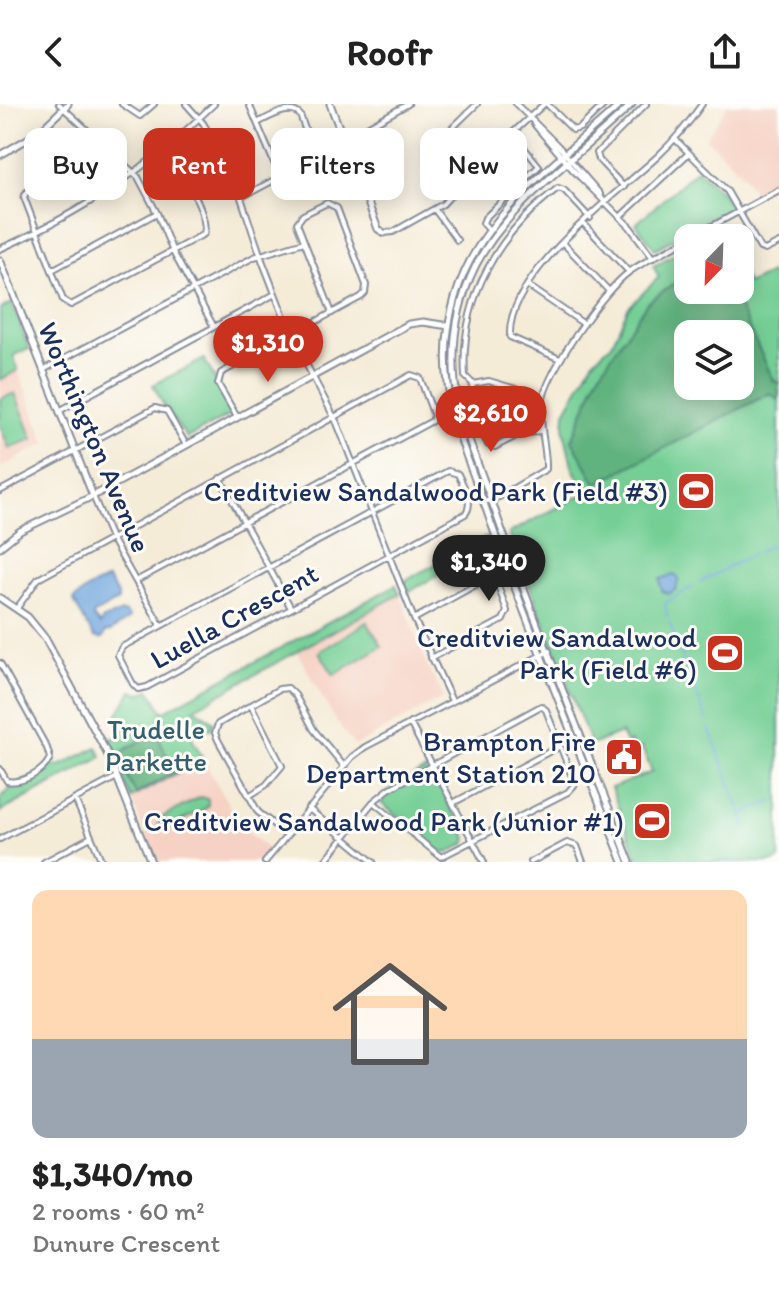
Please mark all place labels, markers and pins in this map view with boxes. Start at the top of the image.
pin: $1,310 [203,316,333,384]
pin: $2,610 [426,386,556,454]
sports icon: Creditview Sandalwood Park (Field #3) [675,470,717,512]
place label: Creditview Sandalwood Park (Field #3) [204,474,668,508]
pin: $1,340 [424,535,554,603]
place label: Creditview Sandalwood Park (Field #6) [417,620,698,686]
sports icon: Creditview Sandalwood Park (Field #6) [704,632,746,674]
place label: Brampton Fire Department Station 210 [306,724,596,790]
public building icon: Brampton Fire Department Station 210 [603,736,645,778]
sports icon: Creditview Sandalwood Park (Junior #1) [631,800,673,842]
place label: Creditview Sandalwood Park (Junior #1) [144,804,624,838]

